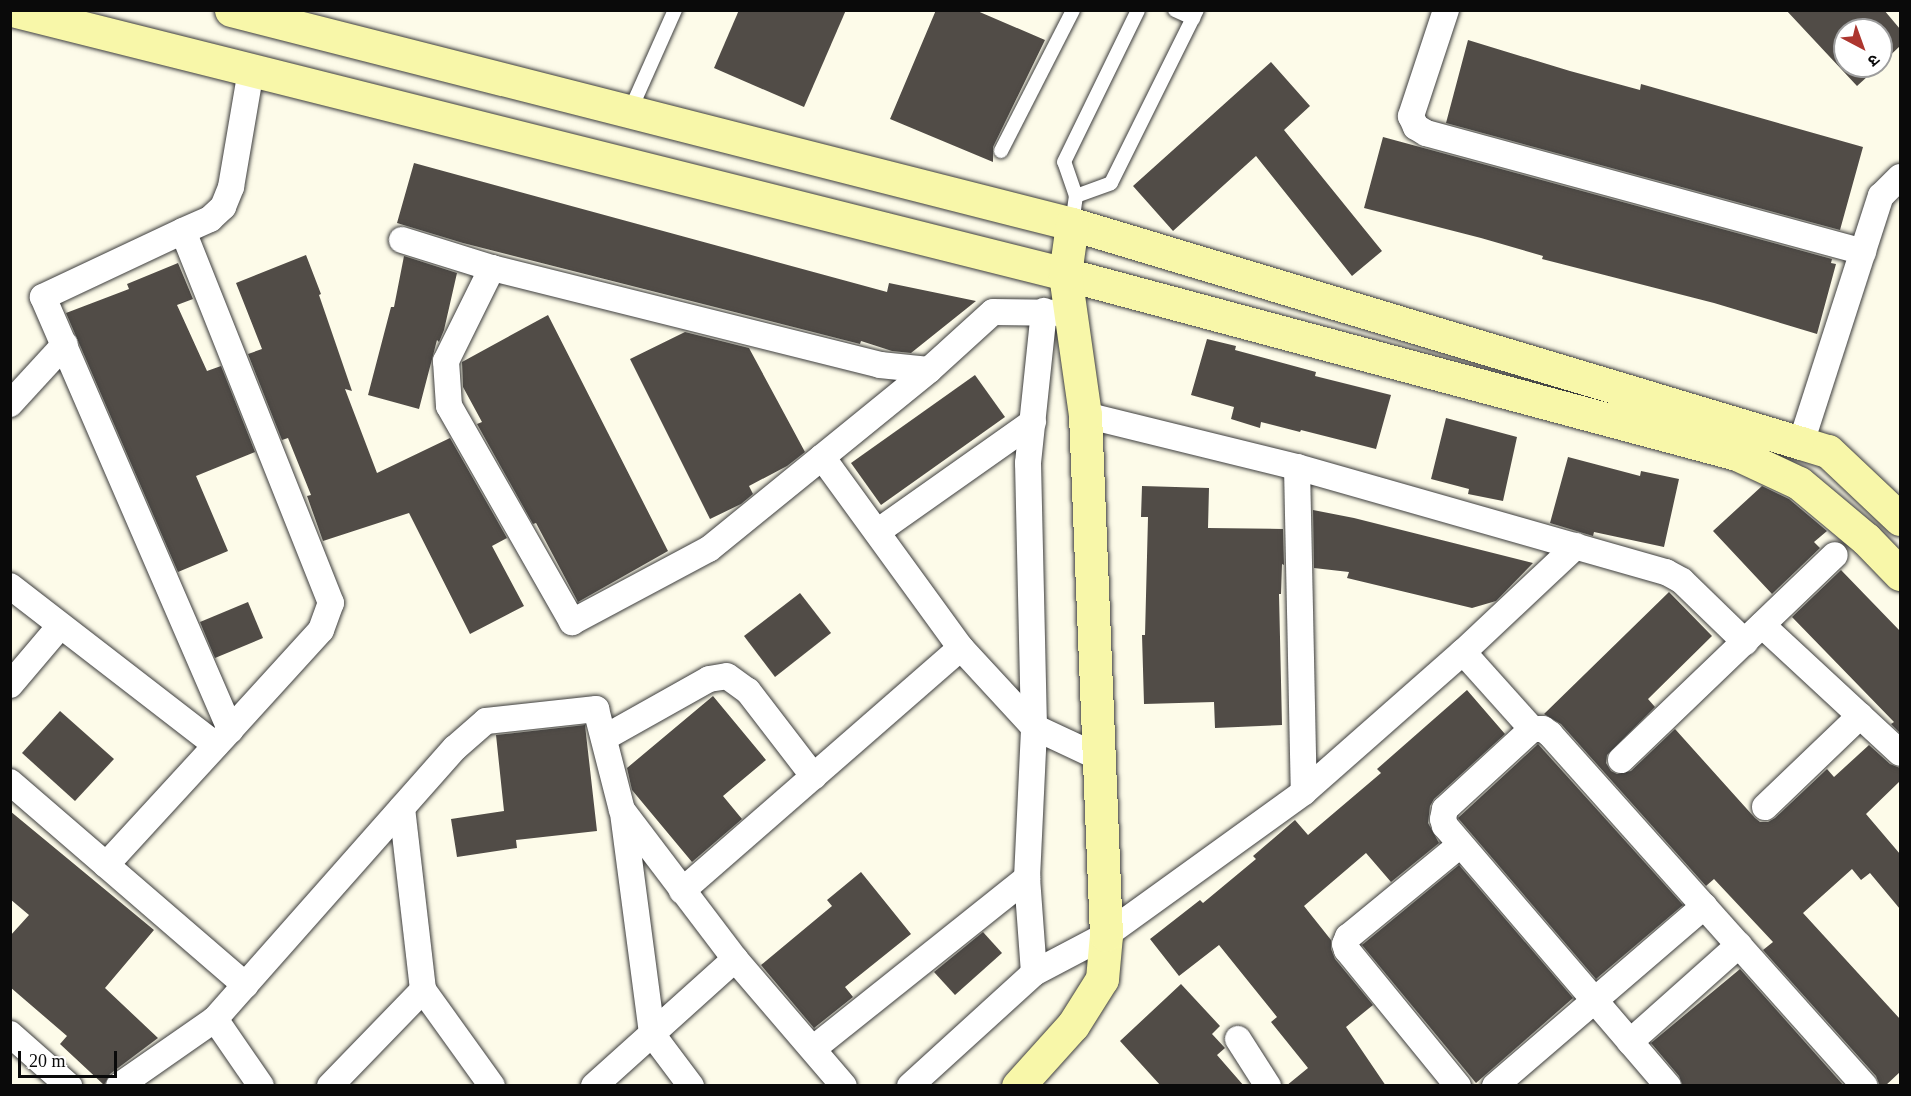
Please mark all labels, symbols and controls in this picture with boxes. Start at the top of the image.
north arrow [1833,18,1893,78]
text: उ [1865,51,1883,70]
scale bar [21,1039,120,1077]
text: 20 m [29,1051,66,1071]

